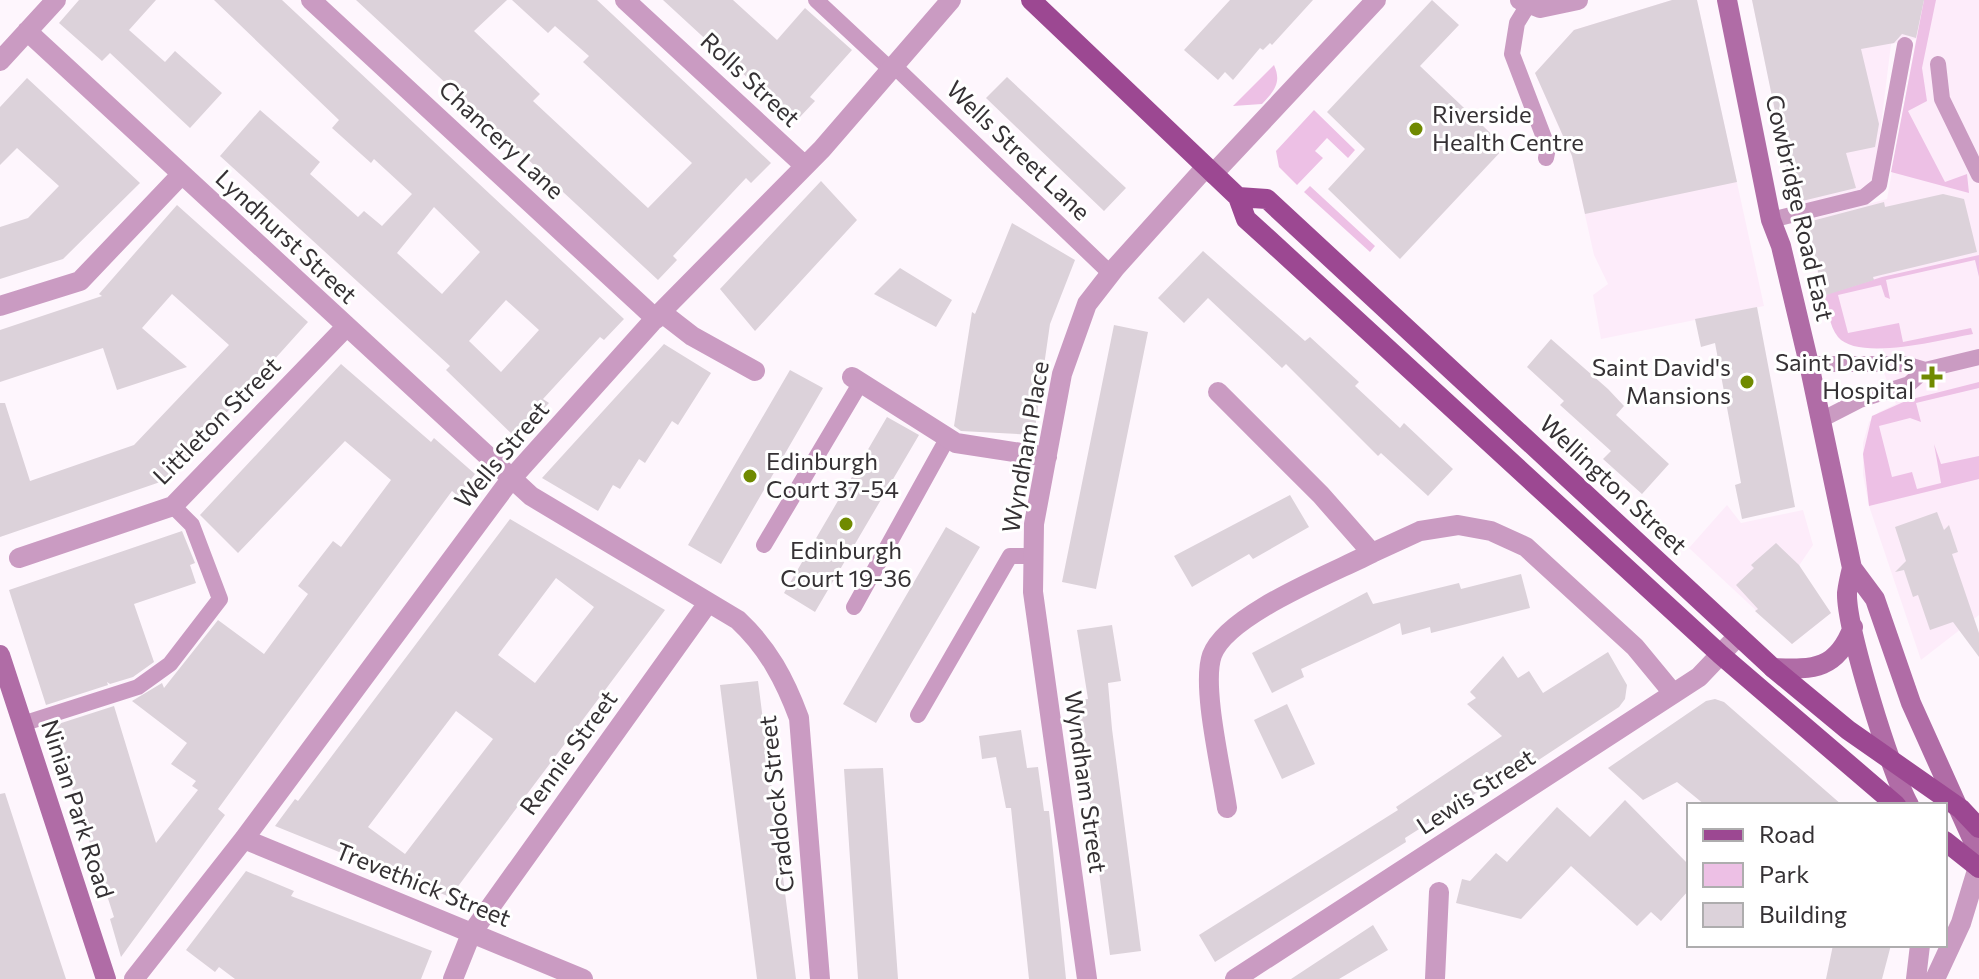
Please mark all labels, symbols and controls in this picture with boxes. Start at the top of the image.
street label: Rolls Street [695,26,807,132]
street label: Chancery Lane [434,74,571,204]
street label: Wells Street Lane [941,74,1097,226]
street label: Cowbridge Road East [1760,92,1841,324]
place label: Riverside Health Centre [1432,99,1584,156]
marker: Riverside Health Centre [1407,120,1425,138]
street label: Lyndhurst Street [210,163,364,309]
place label: Saint David's Hospital [1775,347,1914,404]
street label: Littleton Street [146,350,286,490]
place label: Saint David's Mansions [1592,352,1731,409]
street label: Wyndham Place [995,359,1054,535]
marker: Saint David's Hospital [1921,366,1943,388]
marker: Saint David's Mansions [1738,373,1756,391]
street label: Wells Street [448,394,554,514]
street label: Wellington Street [1534,408,1694,560]
place label: Edinburgh Court 37-54 [766,446,899,503]
marker: Edinburgh Court 37-54 [741,467,759,485]
marker: Edinburgh Court 19-36 [837,515,855,533]
place label: Edinburgh Court 19-36 [780,535,912,592]
street label: Rennie Street [513,684,623,820]
street label: Wyndham Street [1059,689,1114,875]
street label: Craddock Street [752,714,799,894]
street label: Ninian Park Road [36,716,121,901]
street label: Lewis Street [1411,742,1540,840]
legend [1687,803,1947,947]
text: Road [1759,819,1815,848]
street label: Trevethick Street [332,835,516,932]
text: Park [1759,859,1809,888]
text: Building [1759,899,1847,928]

